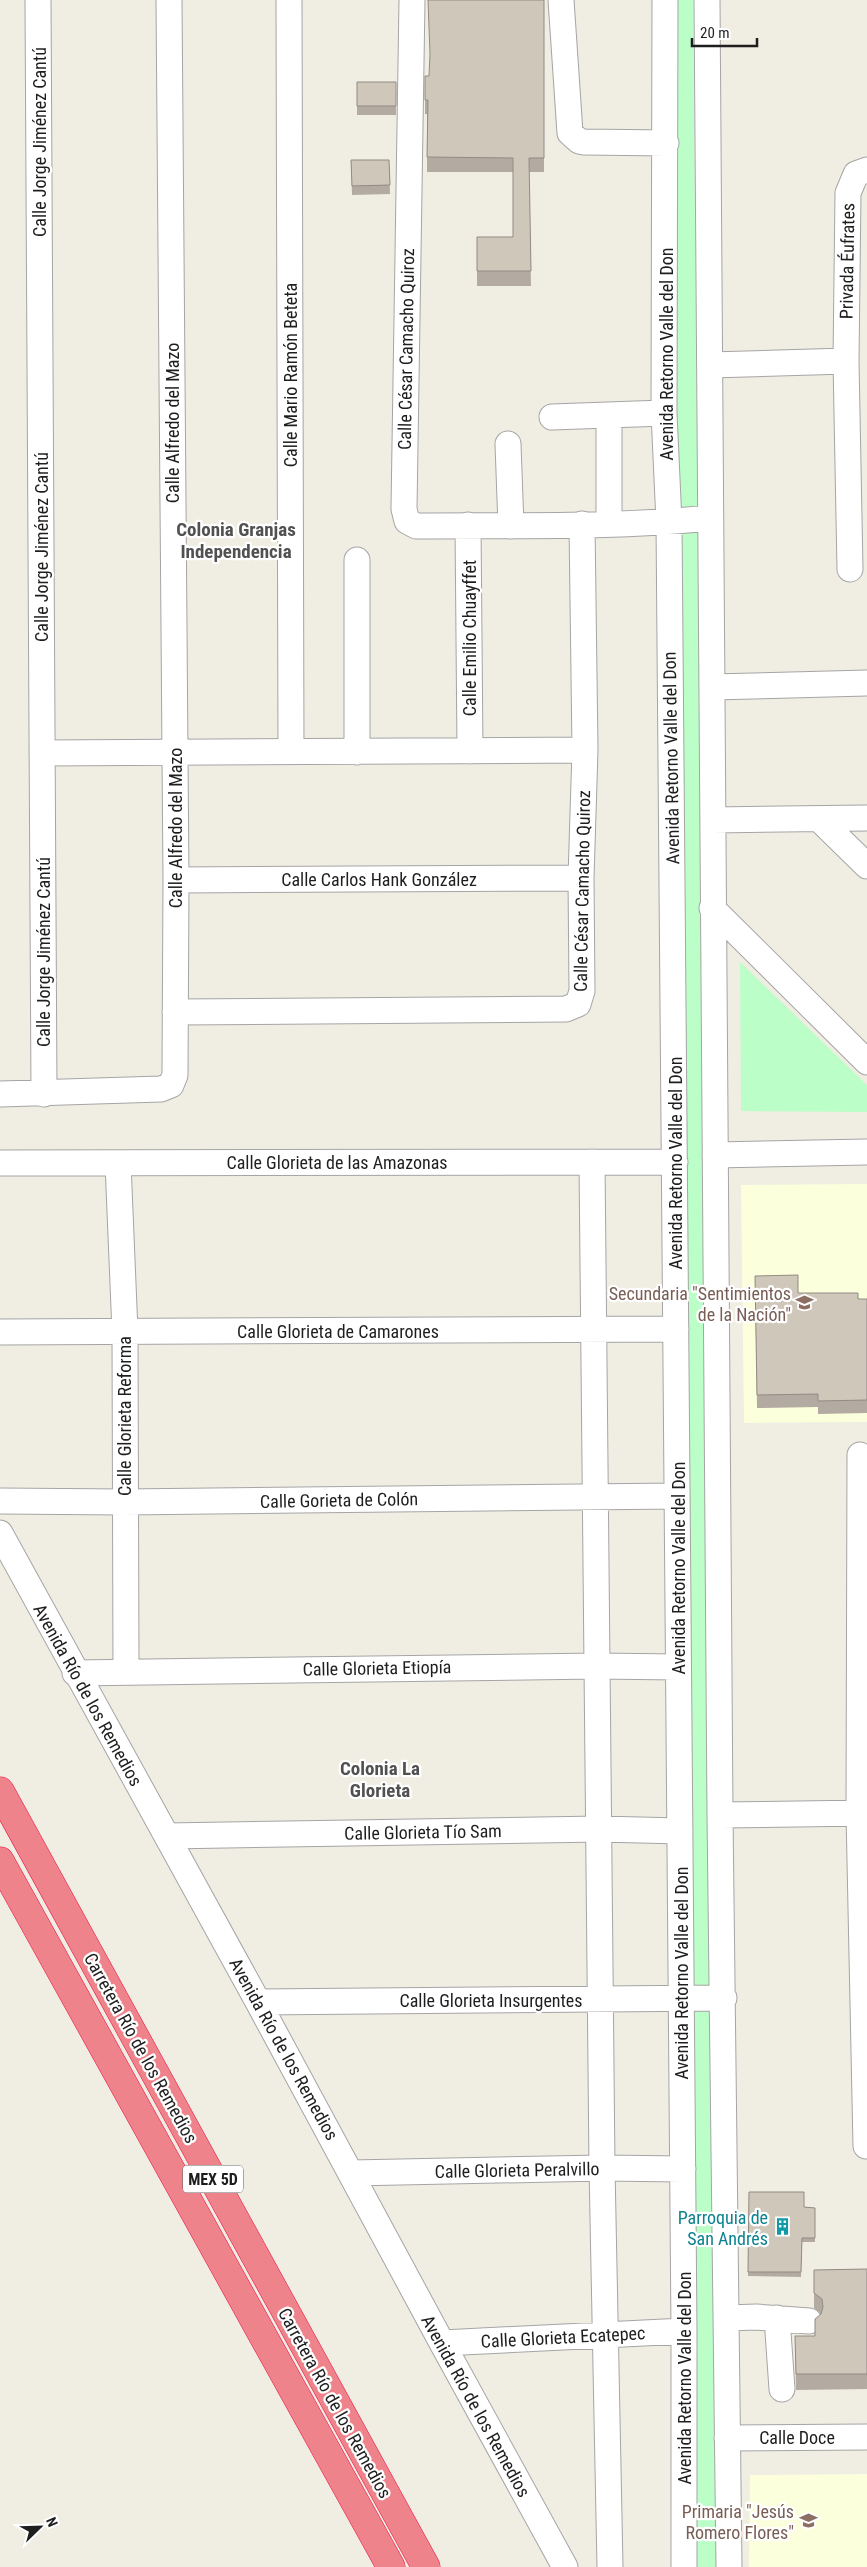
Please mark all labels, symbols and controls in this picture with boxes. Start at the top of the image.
scale bar [692,15,757,47]
text: 20 m [700,24,730,42]
street label: Calle Jorge Jiménez Cantú [29,47,50,237]
street label: Privada Éufrates [835,203,859,319]
street label: Calle César Camacho Quiroz [394,248,418,450]
street label: Avenida Retorno Valle del Don [656,248,677,460]
street label: Calle Mario Ramón Beteta [280,283,301,467]
street label: Calle Alfredo del Mazo [162,343,183,503]
street label: Calle Jorge Jiménez Cantú [31,452,52,642]
district label: Colonia Granjas Independencia [176,518,296,563]
street label: Calle Emilio Chuayffet [459,560,480,716]
street label: Avenida Retorno Valle del Don [659,651,683,865]
street label: Calle Alfredo del Mazo [165,748,186,908]
street label: Calle César Camacho Quiroz [570,790,594,992]
street label: Calle Jorge Jiménez Cantú [33,857,54,1047]
street label: Calle Carlos Hank González [281,869,477,890]
street label: Avenida Retorno Valle del Don [665,1057,686,1269]
street label: Calle Glorieta de las Amazonas [226,1152,448,1173]
place label: Secundaria "Sentimientos de la Nación" [609,1283,791,1325]
school or university icon: Secundaria "Sentimientos de la Nación" [795,1293,815,1313]
street label: Calle Glorieta de Camarones [237,1321,439,1342]
street label: Calle Glorieta Reforma [114,1336,135,1496]
street label: Avenida Retorno Valle del Don [668,1462,689,1674]
street label: Calle Gorieta de Colón [260,1488,418,1512]
street label: Avenida Río de los Remedios [29,1600,147,1790]
street label: Calle Glorieta Etiopía [302,1656,452,1680]
district label: Colonia La Glorieta [340,1757,420,1802]
street label: Calle Glorieta Tío Sam [344,1820,502,1844]
street label: Avenida Retorno Valle del Don [671,1867,692,2079]
street label: Carretera Río de los Remedios [80,1949,202,2147]
street label: Avenida Río de los Remedios [225,1954,343,2144]
street label: Calle Glorieta Insurgentes [399,1990,583,2011]
street label: Calle Glorieta Peralvillo [434,2158,600,2182]
road number: MEX 5D [183,2166,243,2192]
place label: Parroquia de San Andrés [678,2207,768,2249]
building icon: Parroquia de San Andrés [772,2217,792,2237]
street label: Avenida Retorno Valle del Don [674,2272,695,2484]
street label: Carretera Río de los Remedios [274,2304,396,2502]
street label: Avenida Río de los Remedios [417,2311,535,2501]
street label: Calle Glorieta Ecatepec [480,2322,646,2352]
street label: Calle Doce [759,2427,835,2448]
place label: Primaria "Jesús Romero Flores" [682,2501,794,2543]
north arrow [15,2502,65,2552]
school or university icon: Primaria "Jesús Romero Flores" [798,2511,818,2531]
text: N [43,2515,61,2529]

